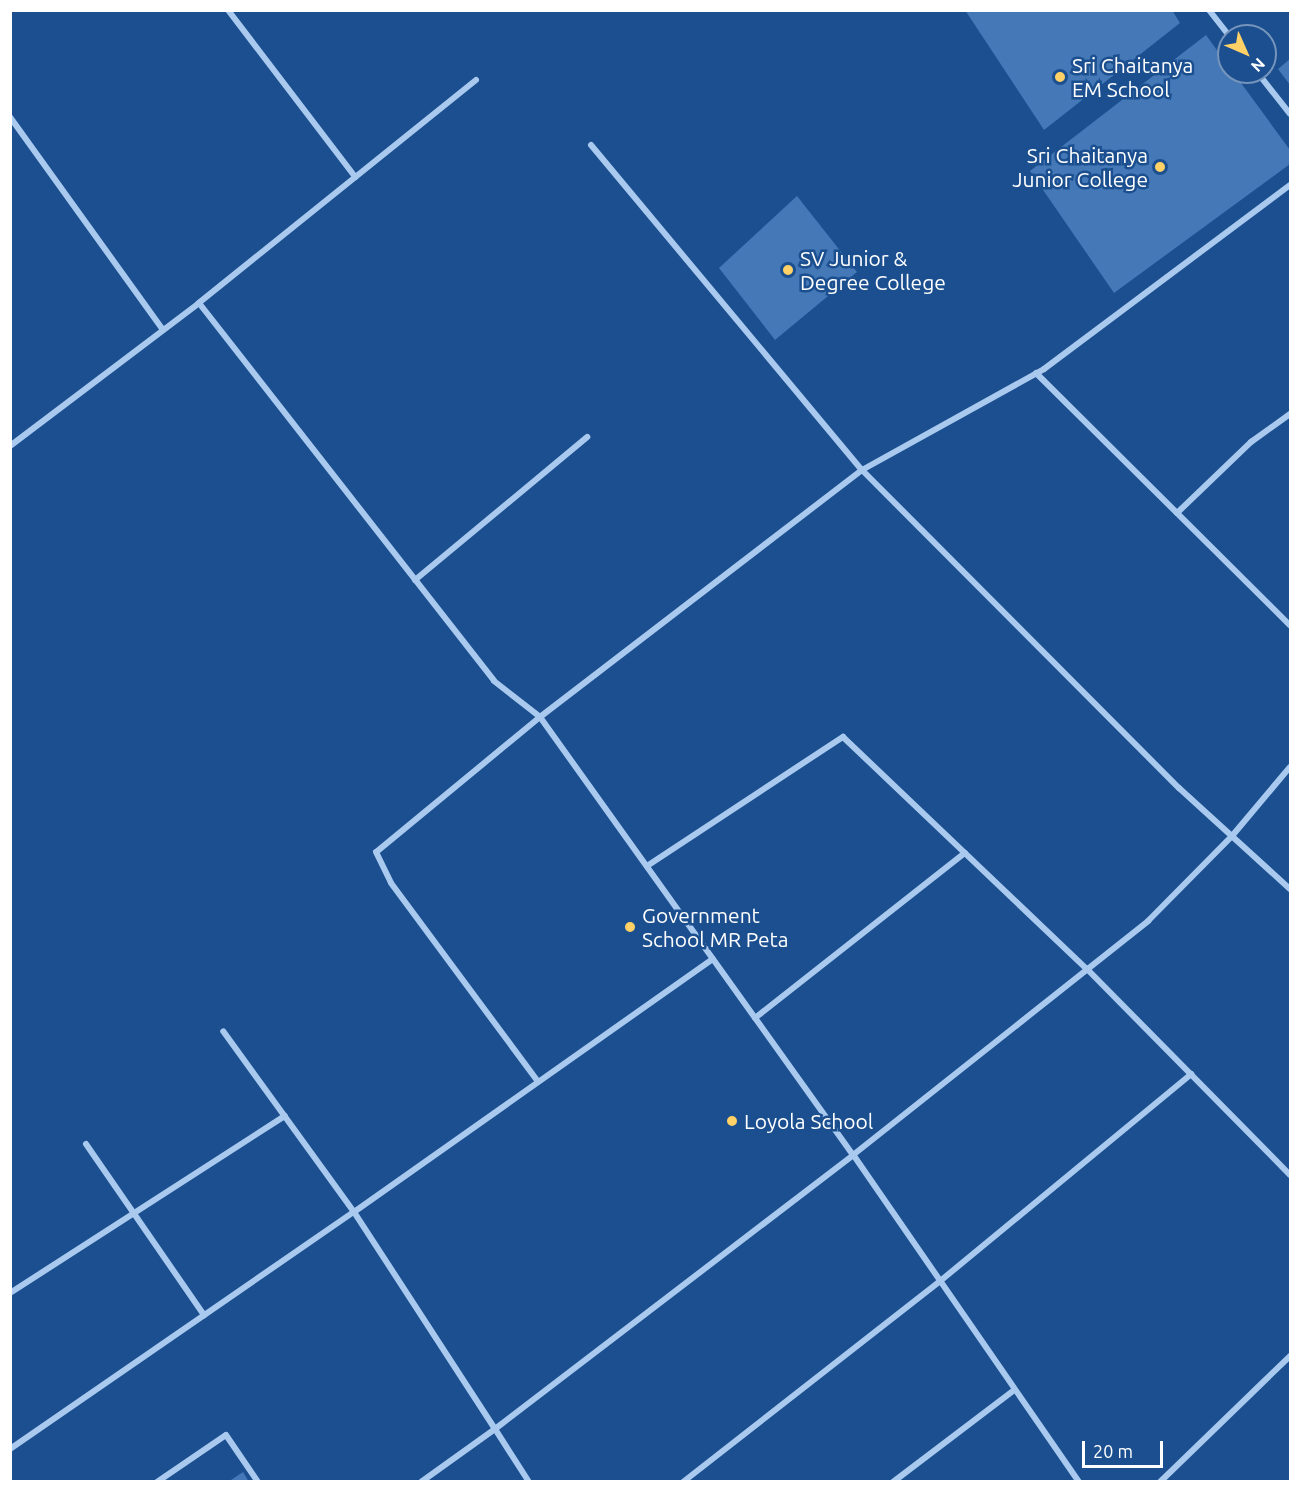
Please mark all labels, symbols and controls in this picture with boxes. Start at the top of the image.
north arrow [1217,24,1277,84]
place label: Sri Chaitanya EM School [1072,52,1193,102]
text: N [1248,55,1269,76]
marker: Sri Chaitanya EM School [1053,70,1067,84]
place label: Sri Chaitanya Junior College [1012,142,1148,192]
marker: Sri Chaitanya Junior College [1153,160,1167,174]
place label: SV Junior & Degree College [800,245,946,295]
marker: SV Junior & Degree College [781,263,795,277]
place label: Government School MR Peta [642,902,789,952]
marker: Government School MR Peta [623,920,637,934]
place label: Loyola School [744,1108,873,1134]
marker: Loyola School [725,1114,739,1128]
scale bar [1085,1429,1166,1467]
text: 20 m [1093,1441,1133,1461]

